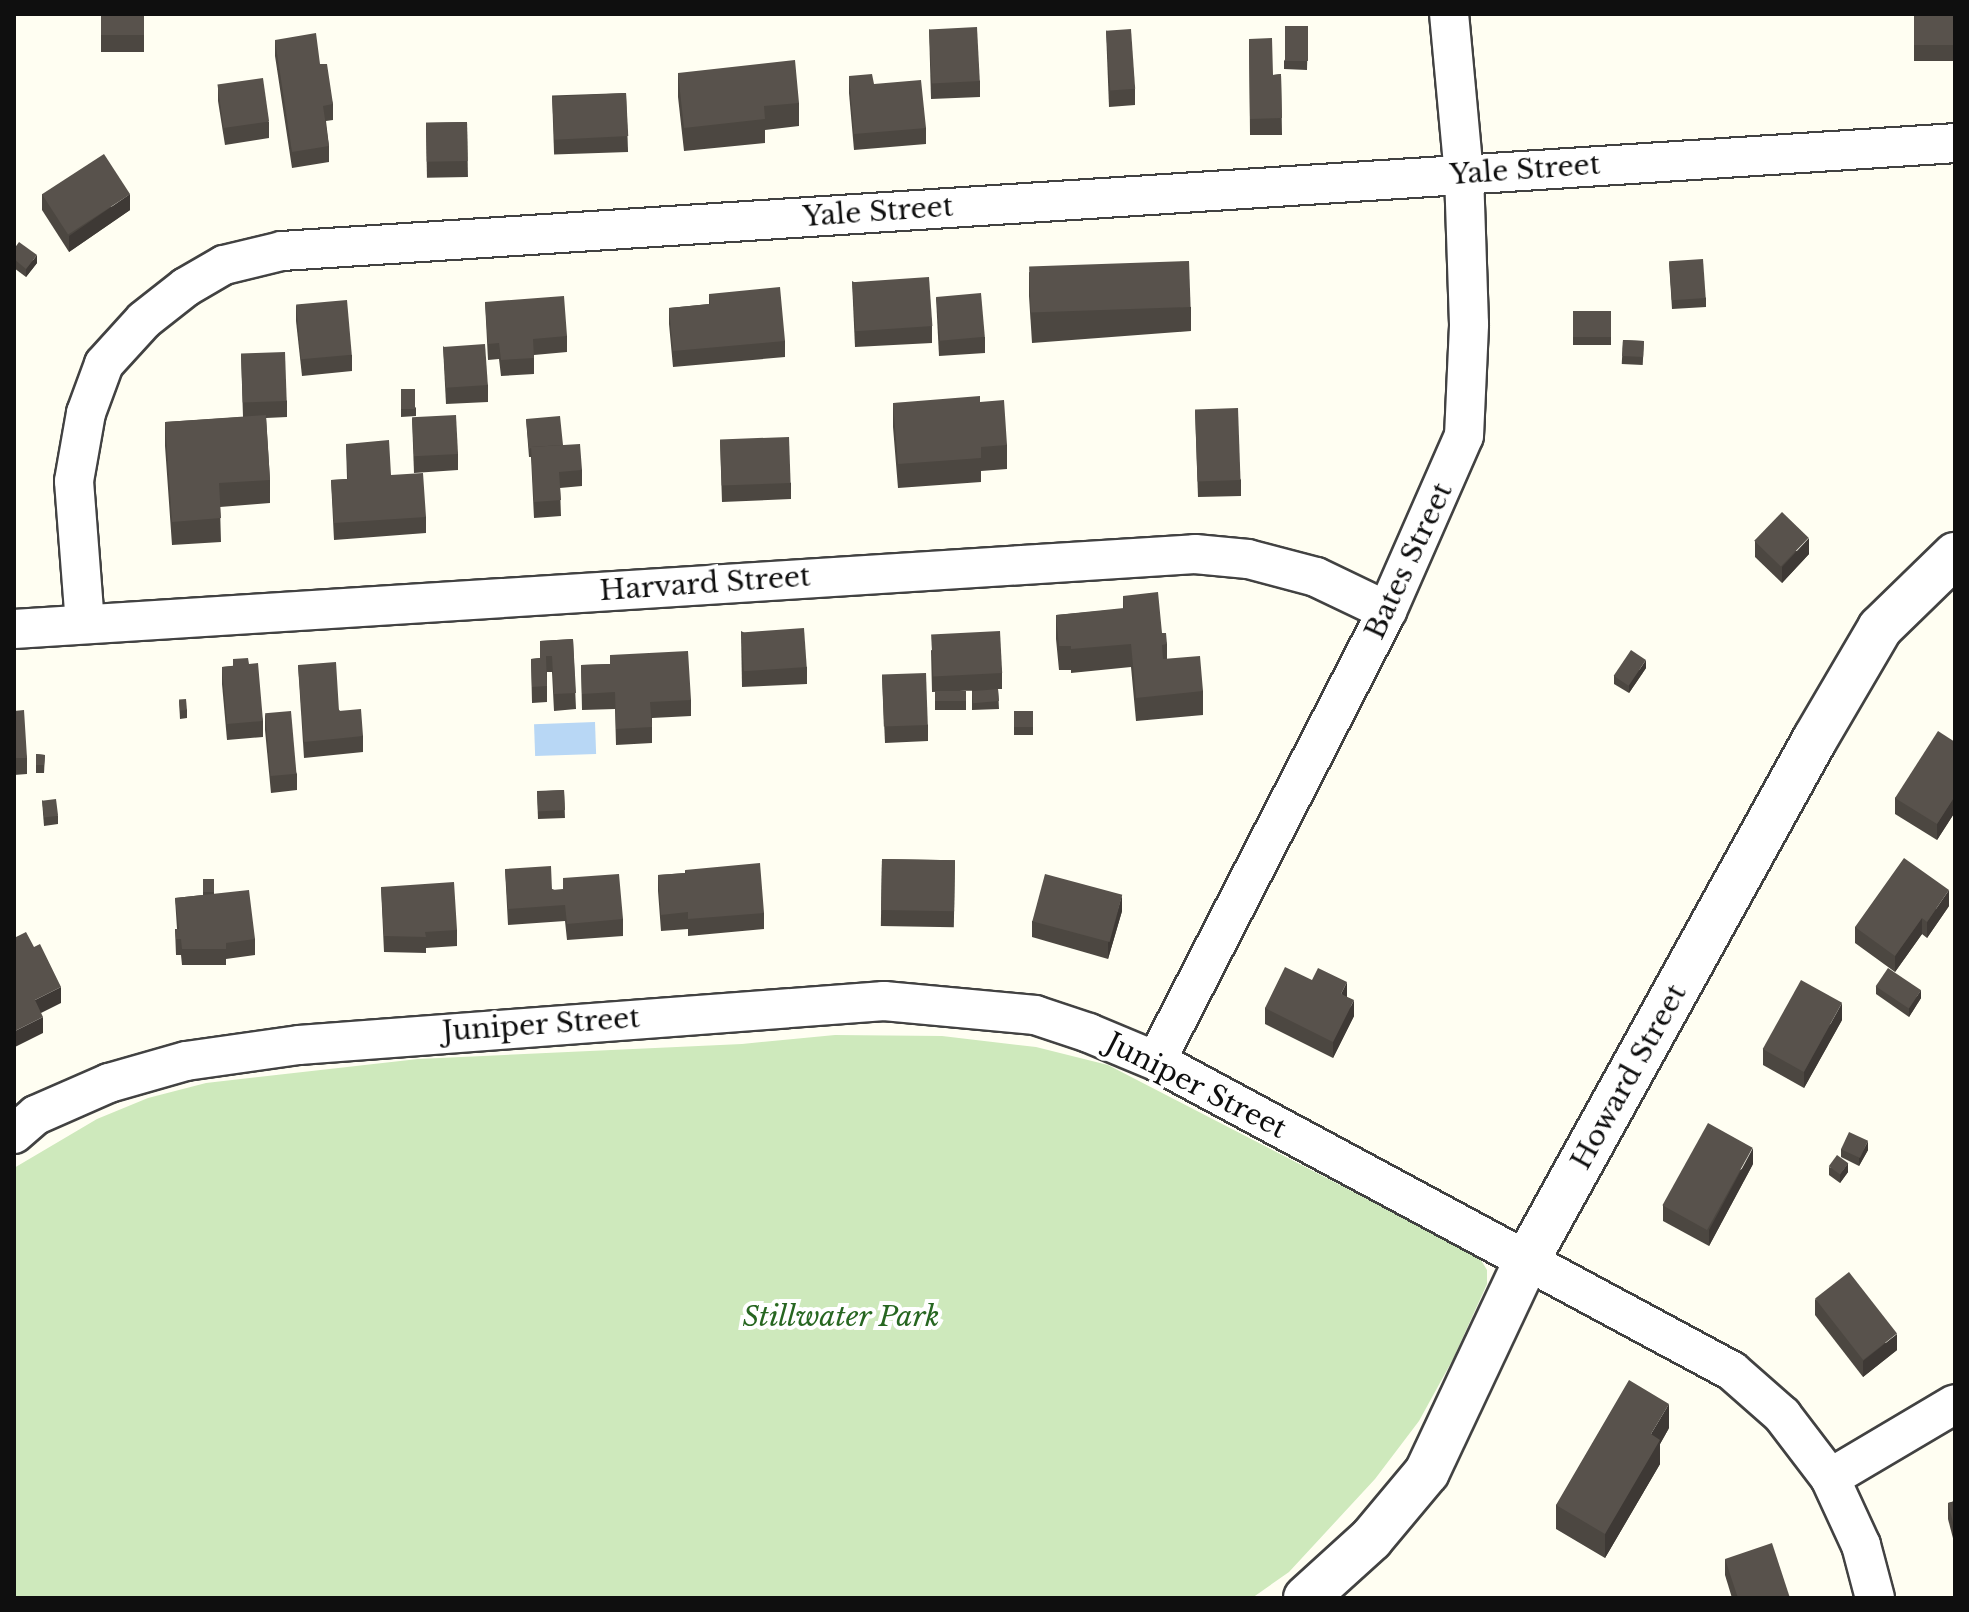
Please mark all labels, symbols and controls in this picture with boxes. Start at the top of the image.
street label: Yale Street [1449,148,1601,192]
street label: Yale Street [802,190,954,234]
street label: Bates Street [1358,478,1460,644]
street label: Harvard Street [598,560,812,608]
street label: Howard Street [1564,979,1694,1175]
street label: Juniper Street [441,1001,641,1049]
street label: Juniper Street [1100,1026,1292,1146]
park label: Stillwater Park [742,1300,940,1334]

